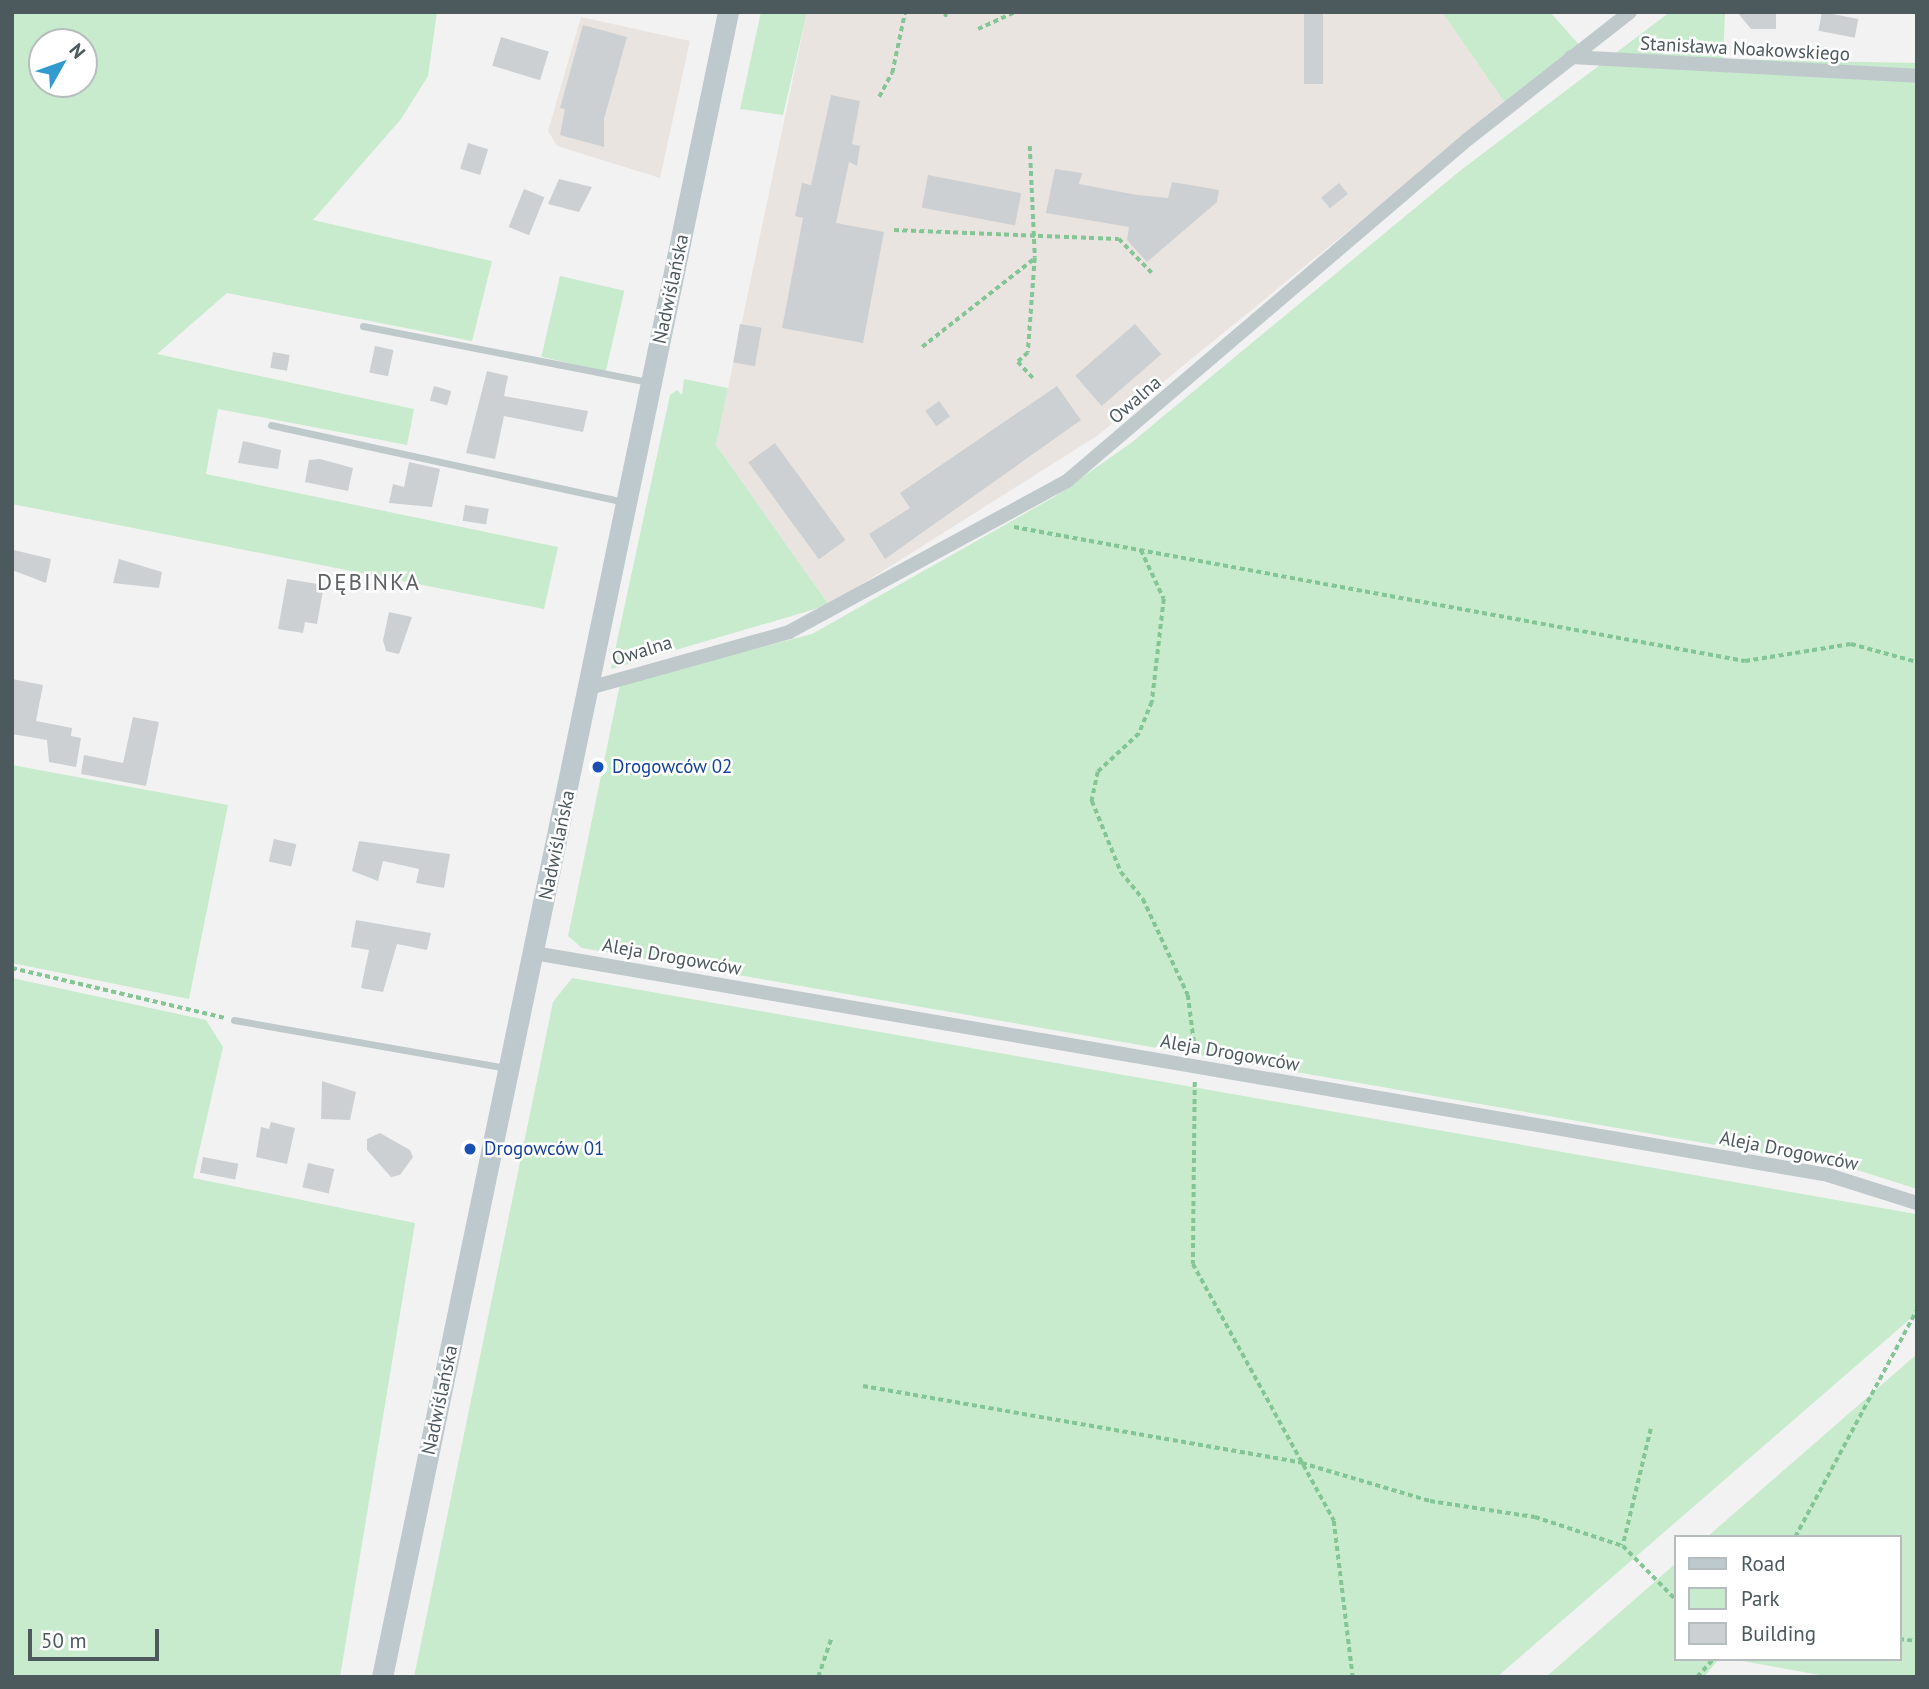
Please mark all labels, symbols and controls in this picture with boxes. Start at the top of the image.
north arrow [28,28,98,98]
street label: Stanisława Noakowskiego [1639,32,1851,66]
text: N [64,38,91,63]
street label: Nadwiślańska [648,232,694,346]
street label: Owalna [1104,371,1166,429]
district label: DĘBINKA [318,568,420,596]
street label: Owalna [609,631,675,671]
place label: Drogowców 02 [612,756,733,778]
marker: Drogowców 02 [590,759,606,775]
street label: Nadwiślańska [534,788,580,902]
street label: Aleja Drogowców [601,934,743,980]
street label: Aleja Drogowców [1159,1030,1301,1076]
street label: Aleja Drogowców [1718,1126,1860,1176]
place label: Drogowców 01 [484,1138,605,1160]
marker: Drogowców 01 [462,1141,478,1157]
street label: Nadwiślańska [417,1343,463,1457]
legend [1674,1535,1901,1661]
text: Road [1741,1550,1785,1577]
text: Park [1741,1585,1780,1612]
scale bar [32,1616,163,1660]
text: Building [1741,1620,1816,1647]
text: 50 m [41,1627,87,1654]

